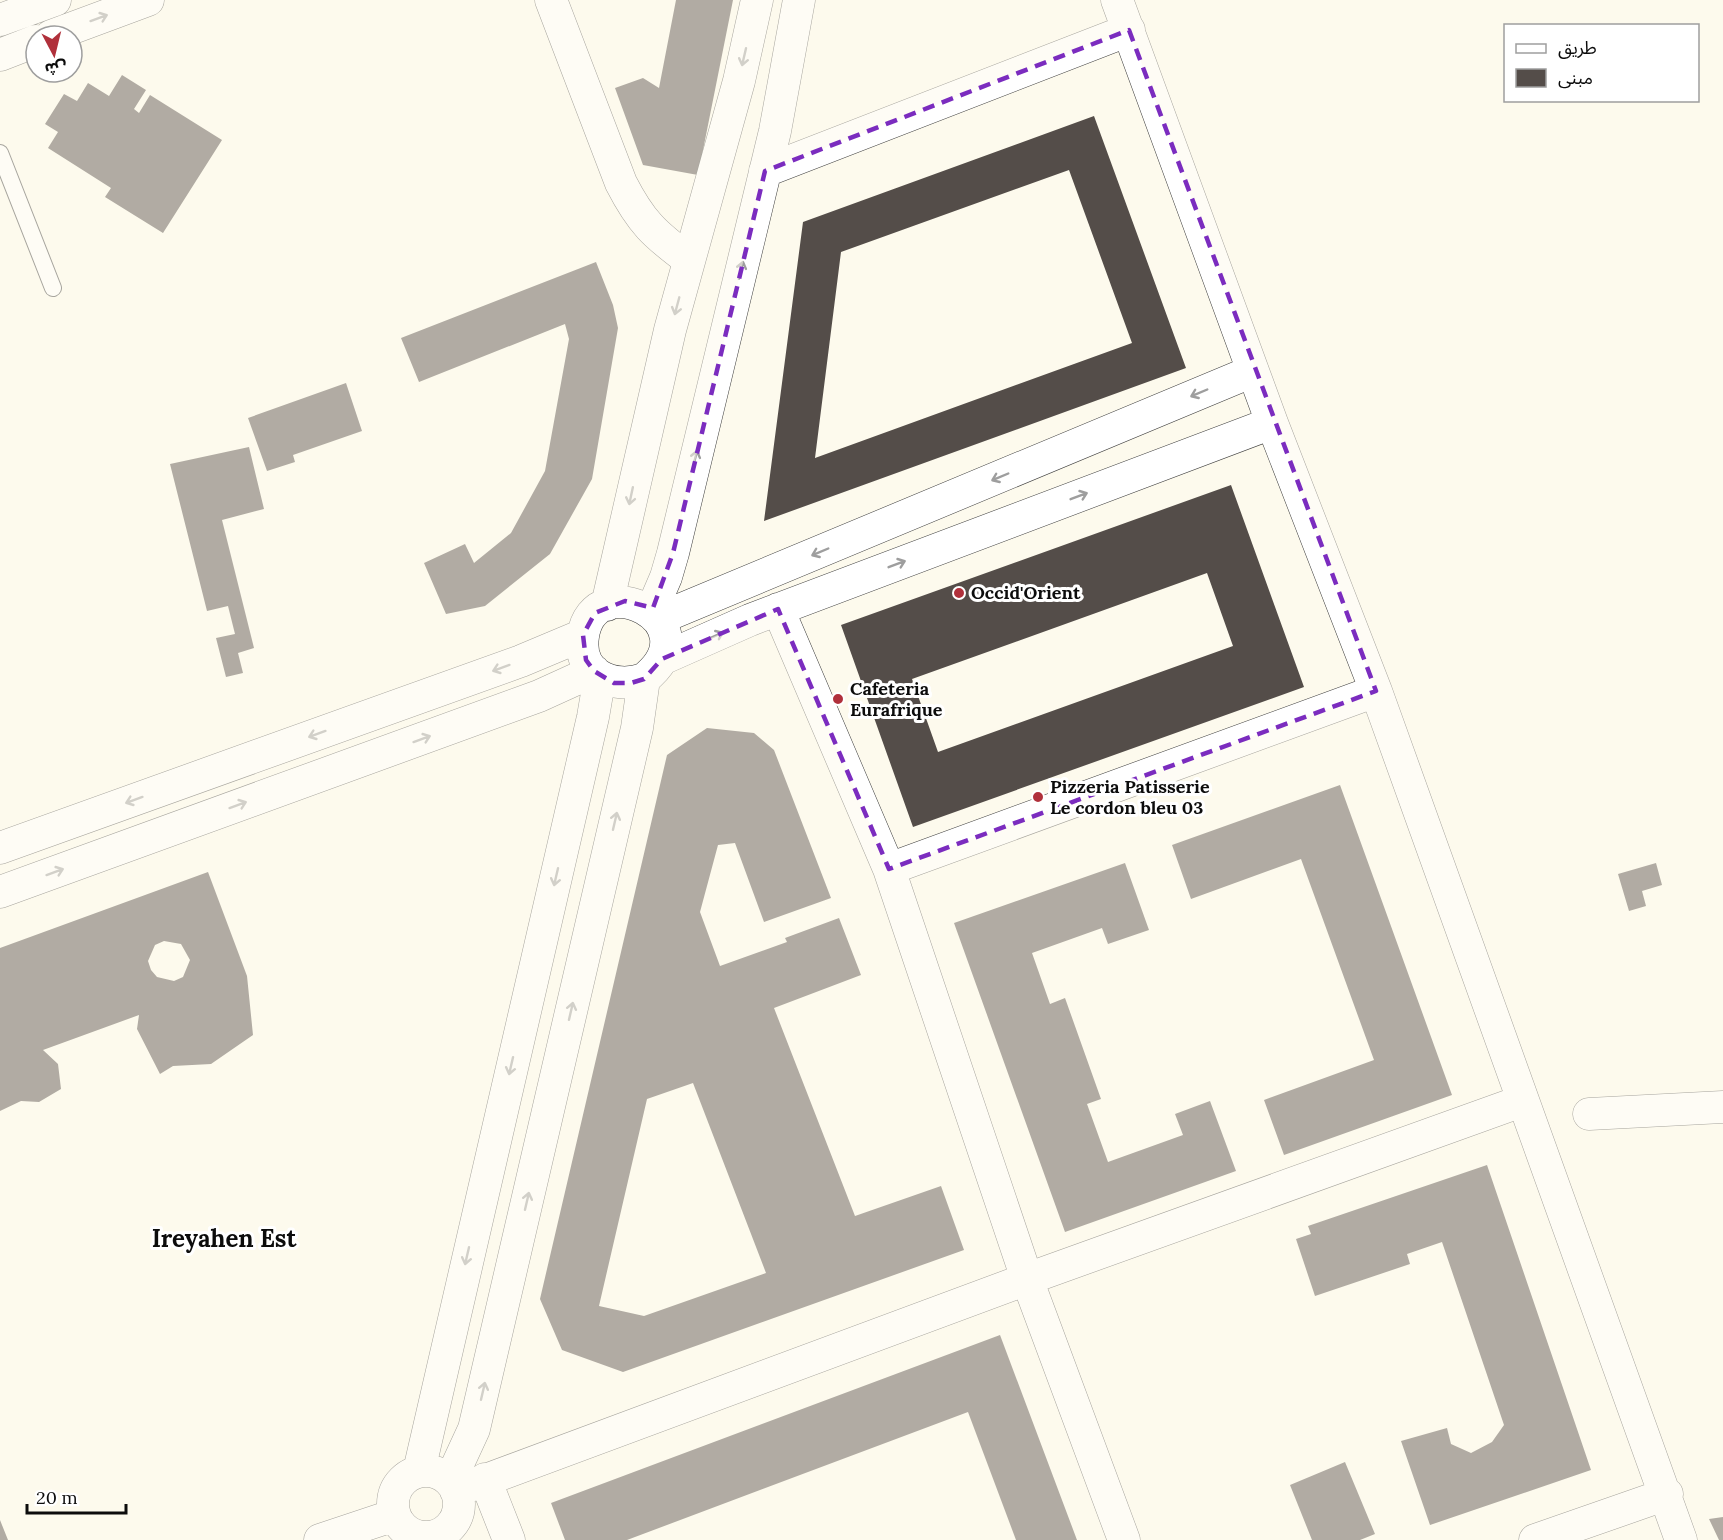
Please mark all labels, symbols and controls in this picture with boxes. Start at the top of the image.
one-way arrow [90,12,108,23]
north arrow [24,24,84,84]
legend [1504,24,1699,102]
text: طريق [1558,36,1597,59]
one-way arrow [738,47,750,66]
text: ش [44,58,68,80]
text: مبنى [1558,66,1593,89]
one-way arrow [736,261,748,280]
one-way arrow [670,296,682,315]
one-way arrow [1190,388,1209,399]
one-way arrow [690,450,702,469]
one-way arrow [991,472,1009,483]
one-way arrow [625,485,636,505]
one-way arrow [1069,489,1088,500]
one-way arrow [811,547,830,558]
one-way arrow [887,558,905,569]
place label: Occid'Orient [971,581,1081,604]
marker: Occid'Orient [952,586,966,600]
one-way arrow [706,629,724,640]
one-way arrow [492,663,511,674]
place label: Cafeteria Eurafrique [850,677,943,721]
marker: Cafeteria Eurafrique [831,692,845,706]
one-way arrow [309,729,327,740]
one-way arrow [412,732,430,743]
place label: Pizzeria Patisserie Le cordon bleu 03 [1050,775,1210,819]
marker: Pizzeria Patisserie Le cordon bleu 03 [1031,790,1045,804]
one-way arrow [125,795,144,806]
one-way arrow [228,799,247,810]
one-way arrow [610,812,621,831]
one-way arrow [45,865,64,876]
one-way arrow [549,867,561,886]
one-way arrow [566,1002,577,1021]
one-way arrow [505,1057,517,1076]
one-way arrow [522,1192,534,1211]
district label: Ireyahen Est [152,1223,297,1254]
one-way arrow [461,1246,472,1266]
one-way arrow [478,1382,490,1401]
scale bar [27,1477,126,1515]
text: 20 m [36,1486,78,1509]

